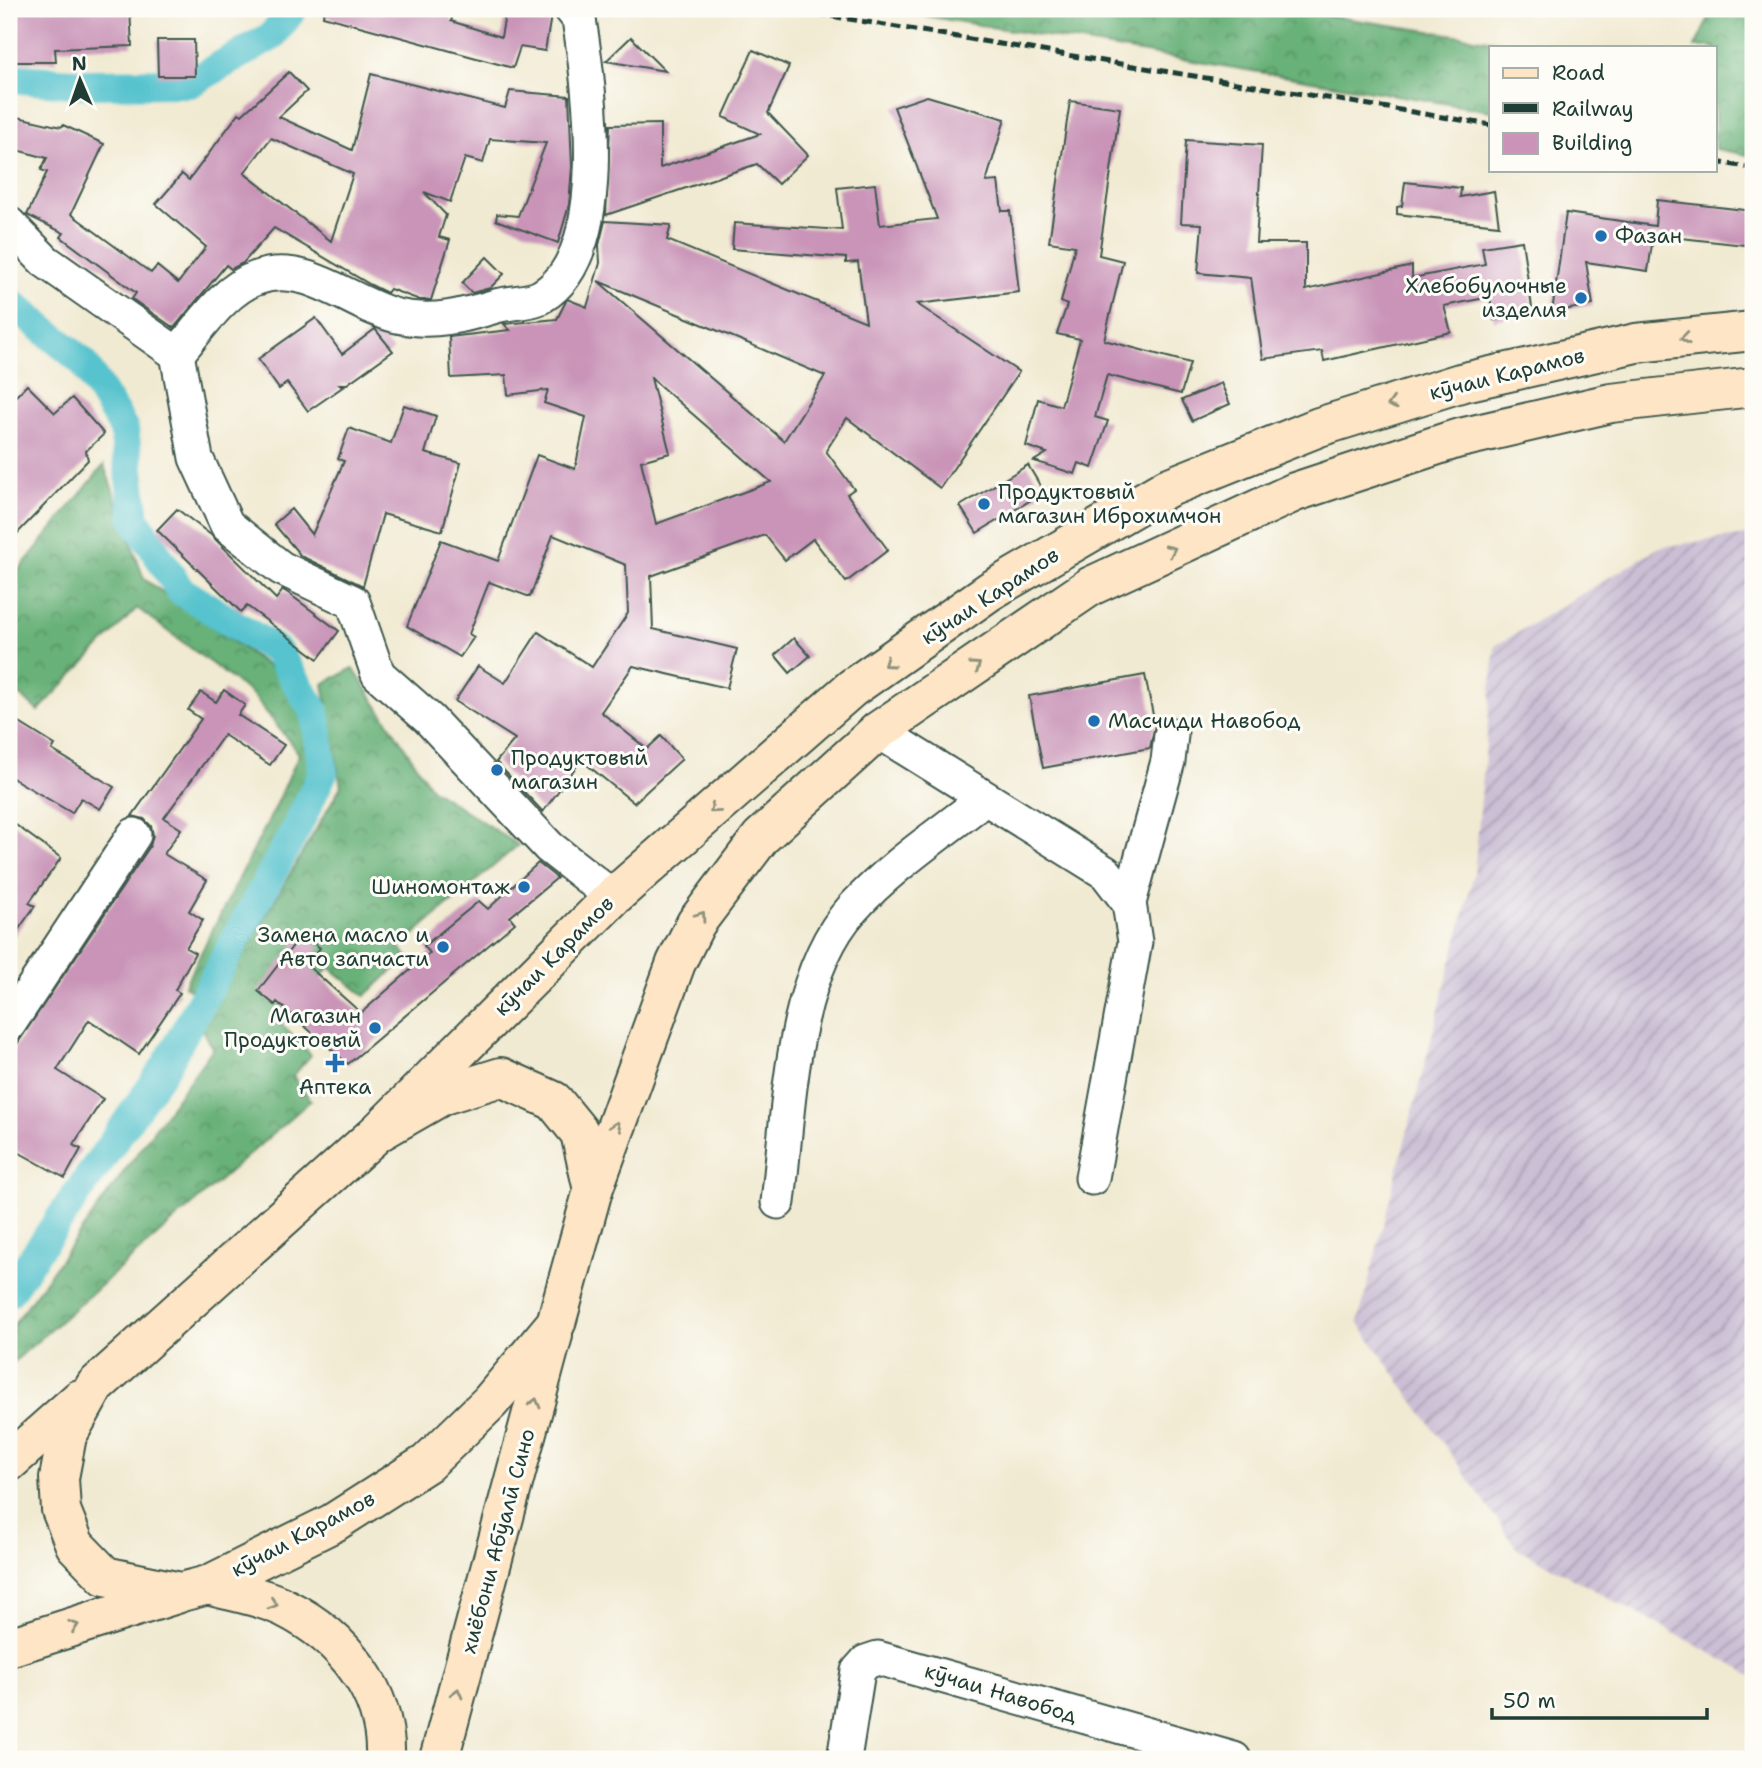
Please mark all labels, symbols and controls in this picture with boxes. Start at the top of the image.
north arrow [46,46,116,116]
legend [1489,46,1716,172]
text: N [71,51,87,76]
text: Road [1552,59,1605,87]
text: Railway [1552,95,1634,123]
text: Building [1552,129,1632,157]
place label: Фазан [1615,222,1682,250]
marker: Фазан [1593,228,1609,244]
place label: Хлебобулочные изделия [1405,272,1567,324]
marker: Хлебобулочные изделия [1573,290,1589,306]
one-way arrow [1680,330,1691,345]
street label: кӯчаи Карамов [1426,341,1588,407]
one-way arrow [1387,396,1399,410]
place label: Продуктовый магазин Иброхимчон [998,478,1221,530]
marker: Продуктовый магазин Иброхимчон [976,496,992,512]
street label: кӯчаи Карамов [916,541,1064,651]
one-way arrow [1164,544,1176,558]
one-way arrow [883,655,896,667]
one-way arrow [968,662,981,674]
place label: Масчиди Навобод [1108,707,1300,735]
marker: Масчиди Навобод [1086,713,1102,729]
place label: Продуктовый магазин [511,744,648,796]
marker: Продуктовый магазин [489,762,505,778]
one-way arrow [709,801,722,813]
place label: Шиномонтаж [371,873,510,901]
marker: Шиномонтаж [516,879,532,895]
street label: кӯчаи Карамов [488,890,620,1022]
one-way arrow [693,911,706,924]
place label: Замена масло и Авто запчасти [258,921,429,973]
marker: Замена масло и Авто запчасти [435,939,451,955]
place label: Магазин Продуктовый [224,1002,361,1054]
marker: Магазин Продуктовый [367,1020,383,1036]
marker: Аптека [327,1055,343,1071]
place label: Аптека [299,1073,371,1101]
one-way arrow [608,1121,622,1133]
one-way arrow [526,1397,541,1409]
street label: хиёбони Абӯалӣ Сино [454,1425,542,1657]
street label: кӯчаи Карамов [226,1484,380,1584]
one-way arrow [267,1596,279,1611]
one-way arrow [68,1620,80,1635]
street label: кӯчаи Навобод [921,1656,1081,1730]
scale bar [1492,1677,1708,1721]
one-way arrow [449,1687,463,1699]
text: 50 m [1503,1687,1556,1715]

